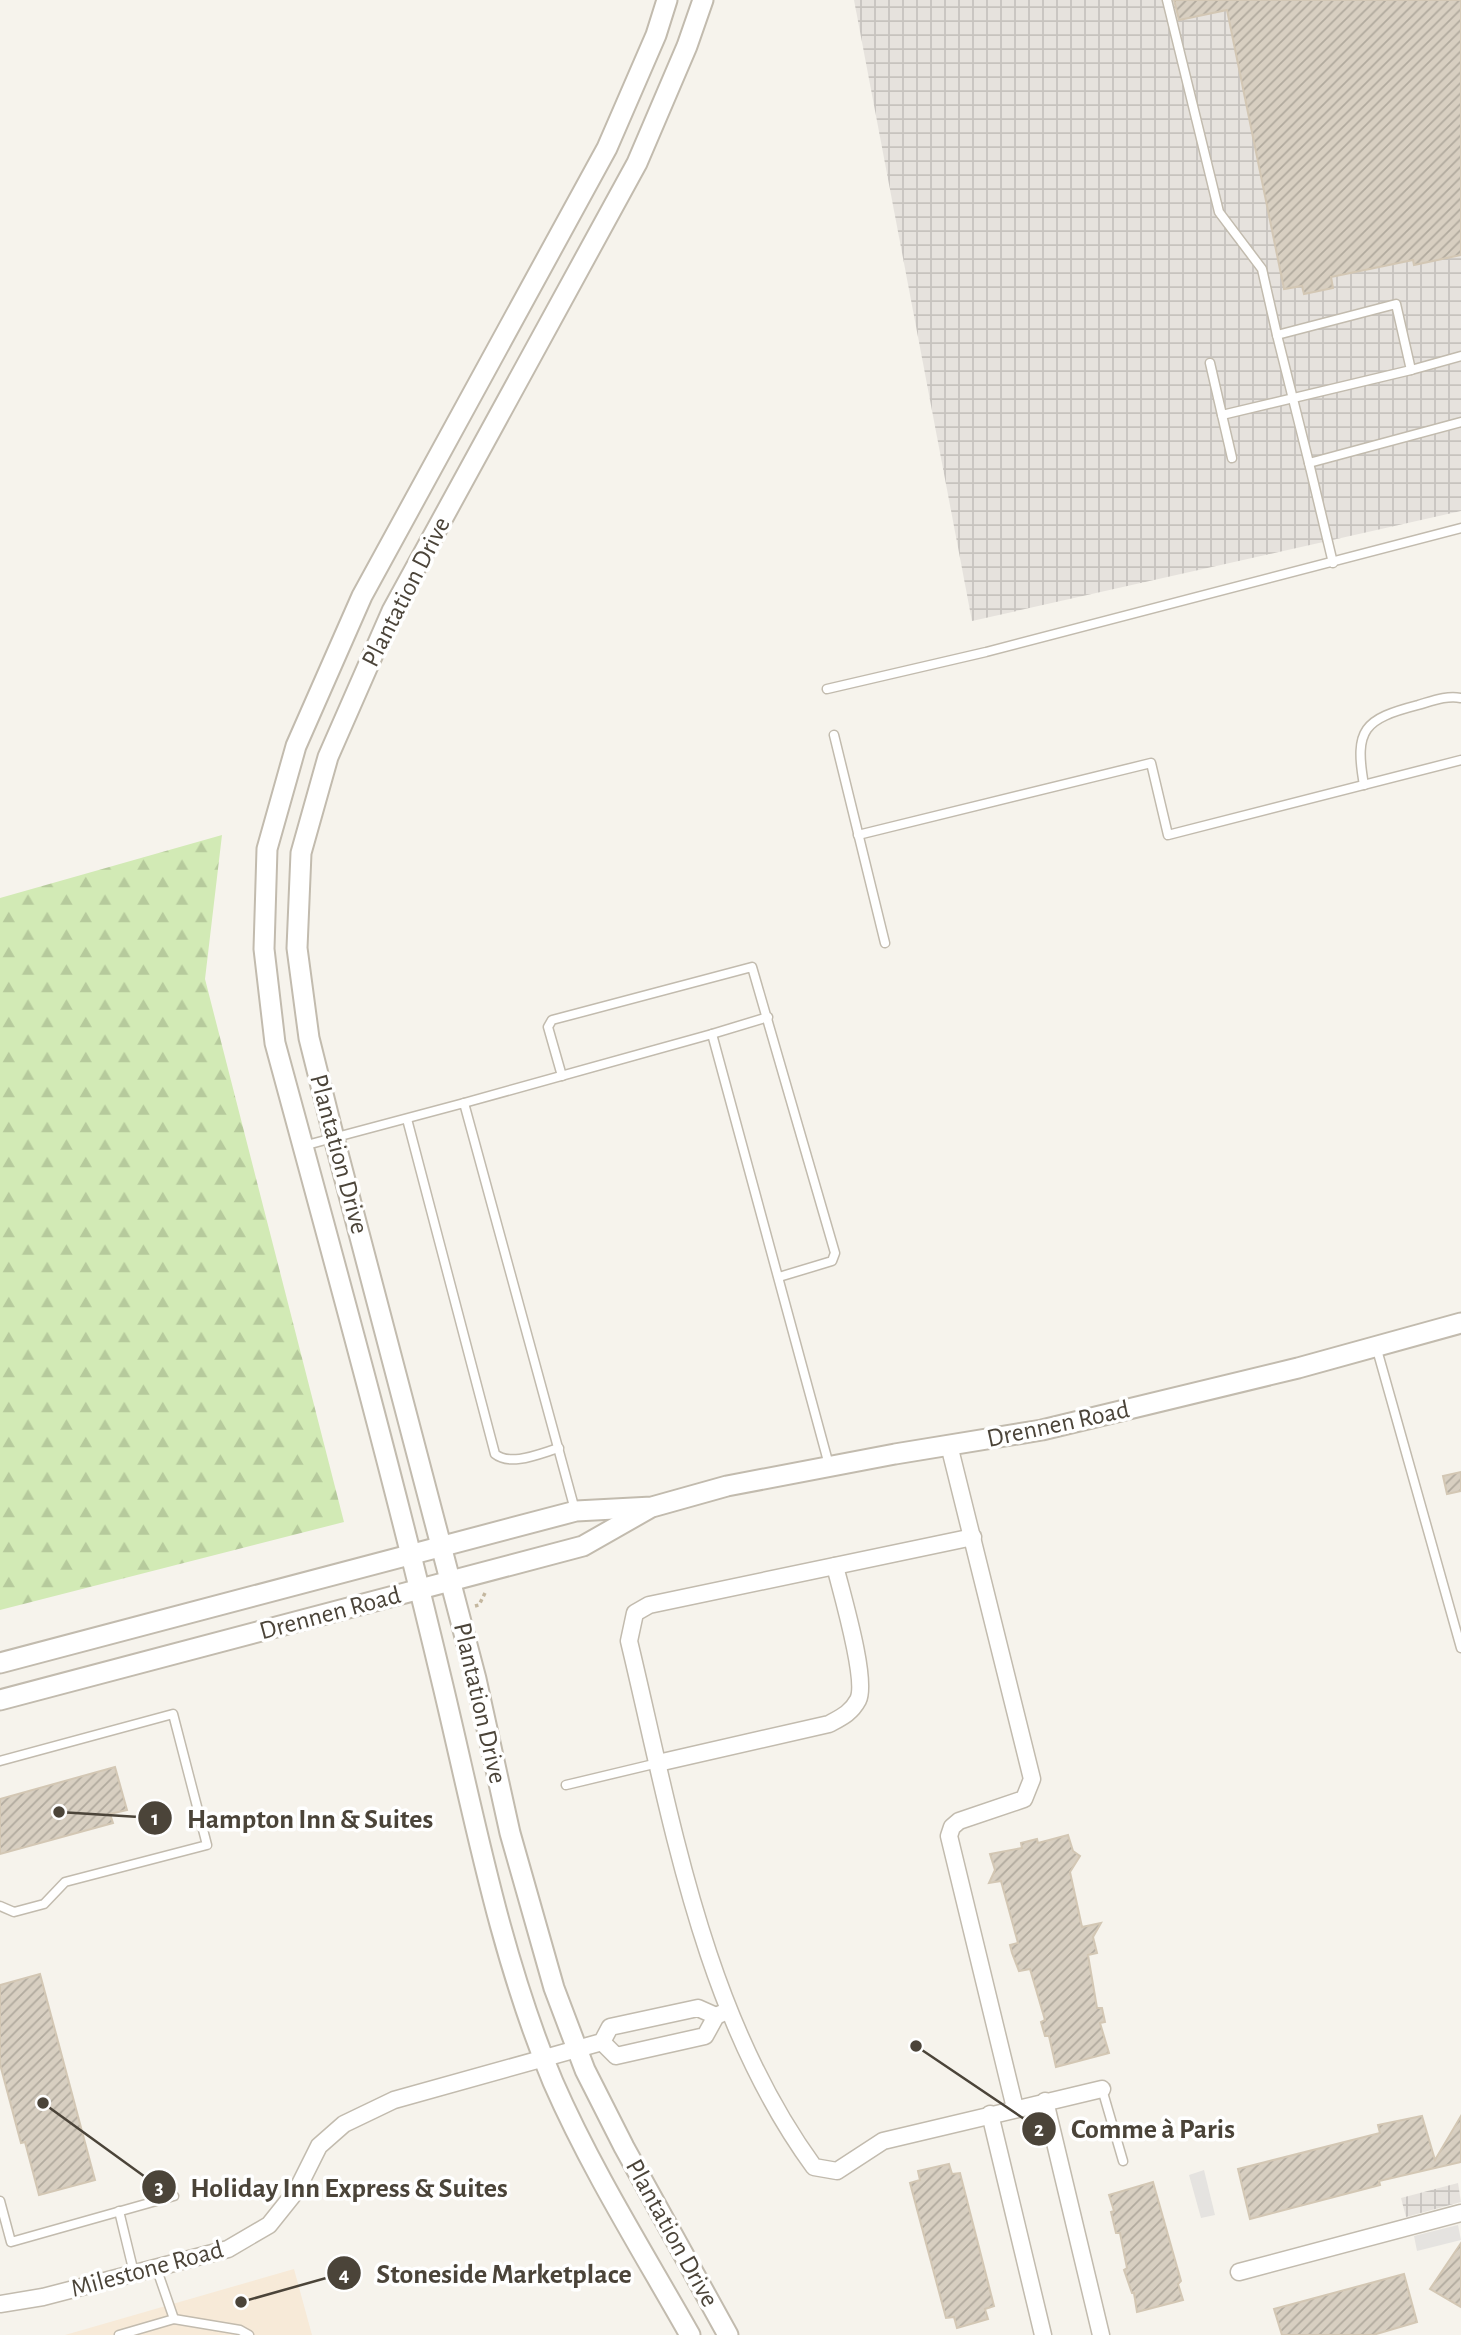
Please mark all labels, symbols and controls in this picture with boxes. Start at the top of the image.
street label: Plantation Drive [357,513,455,671]
street label: Plantation Drive [305,1071,373,1237]
street label: Drennen Road [984,1396,1132,1452]
street label: Drennen Road [257,1582,403,1644]
street label: Plantation Drive [449,1620,511,1786]
callout: Hampton Inn & Suites [138,1794,447,1843]
text: Hampton Inn & Suites [187,1806,433,1834]
text: 1 [151,1808,159,1829]
callout: Comme à Paris [1022,2104,1249,2153]
text: Comme à Paris [1071,2116,1235,2144]
text: 2 [1034,2119,1044,2140]
street label: Plantation Drive [621,2155,723,2311]
callout: Holiday Inn Express & Suites [142,2162,522,2211]
text: Holiday Inn Express & Suites [190,2175,508,2203]
text: 3 [154,2177,164,2198]
street label: Milestone Road [68,2236,226,2302]
callout: Stoneside Marketplace [327,2249,645,2298]
text: Stoneside Marketplace [376,2261,632,2289]
text: 4 [339,2264,349,2285]

